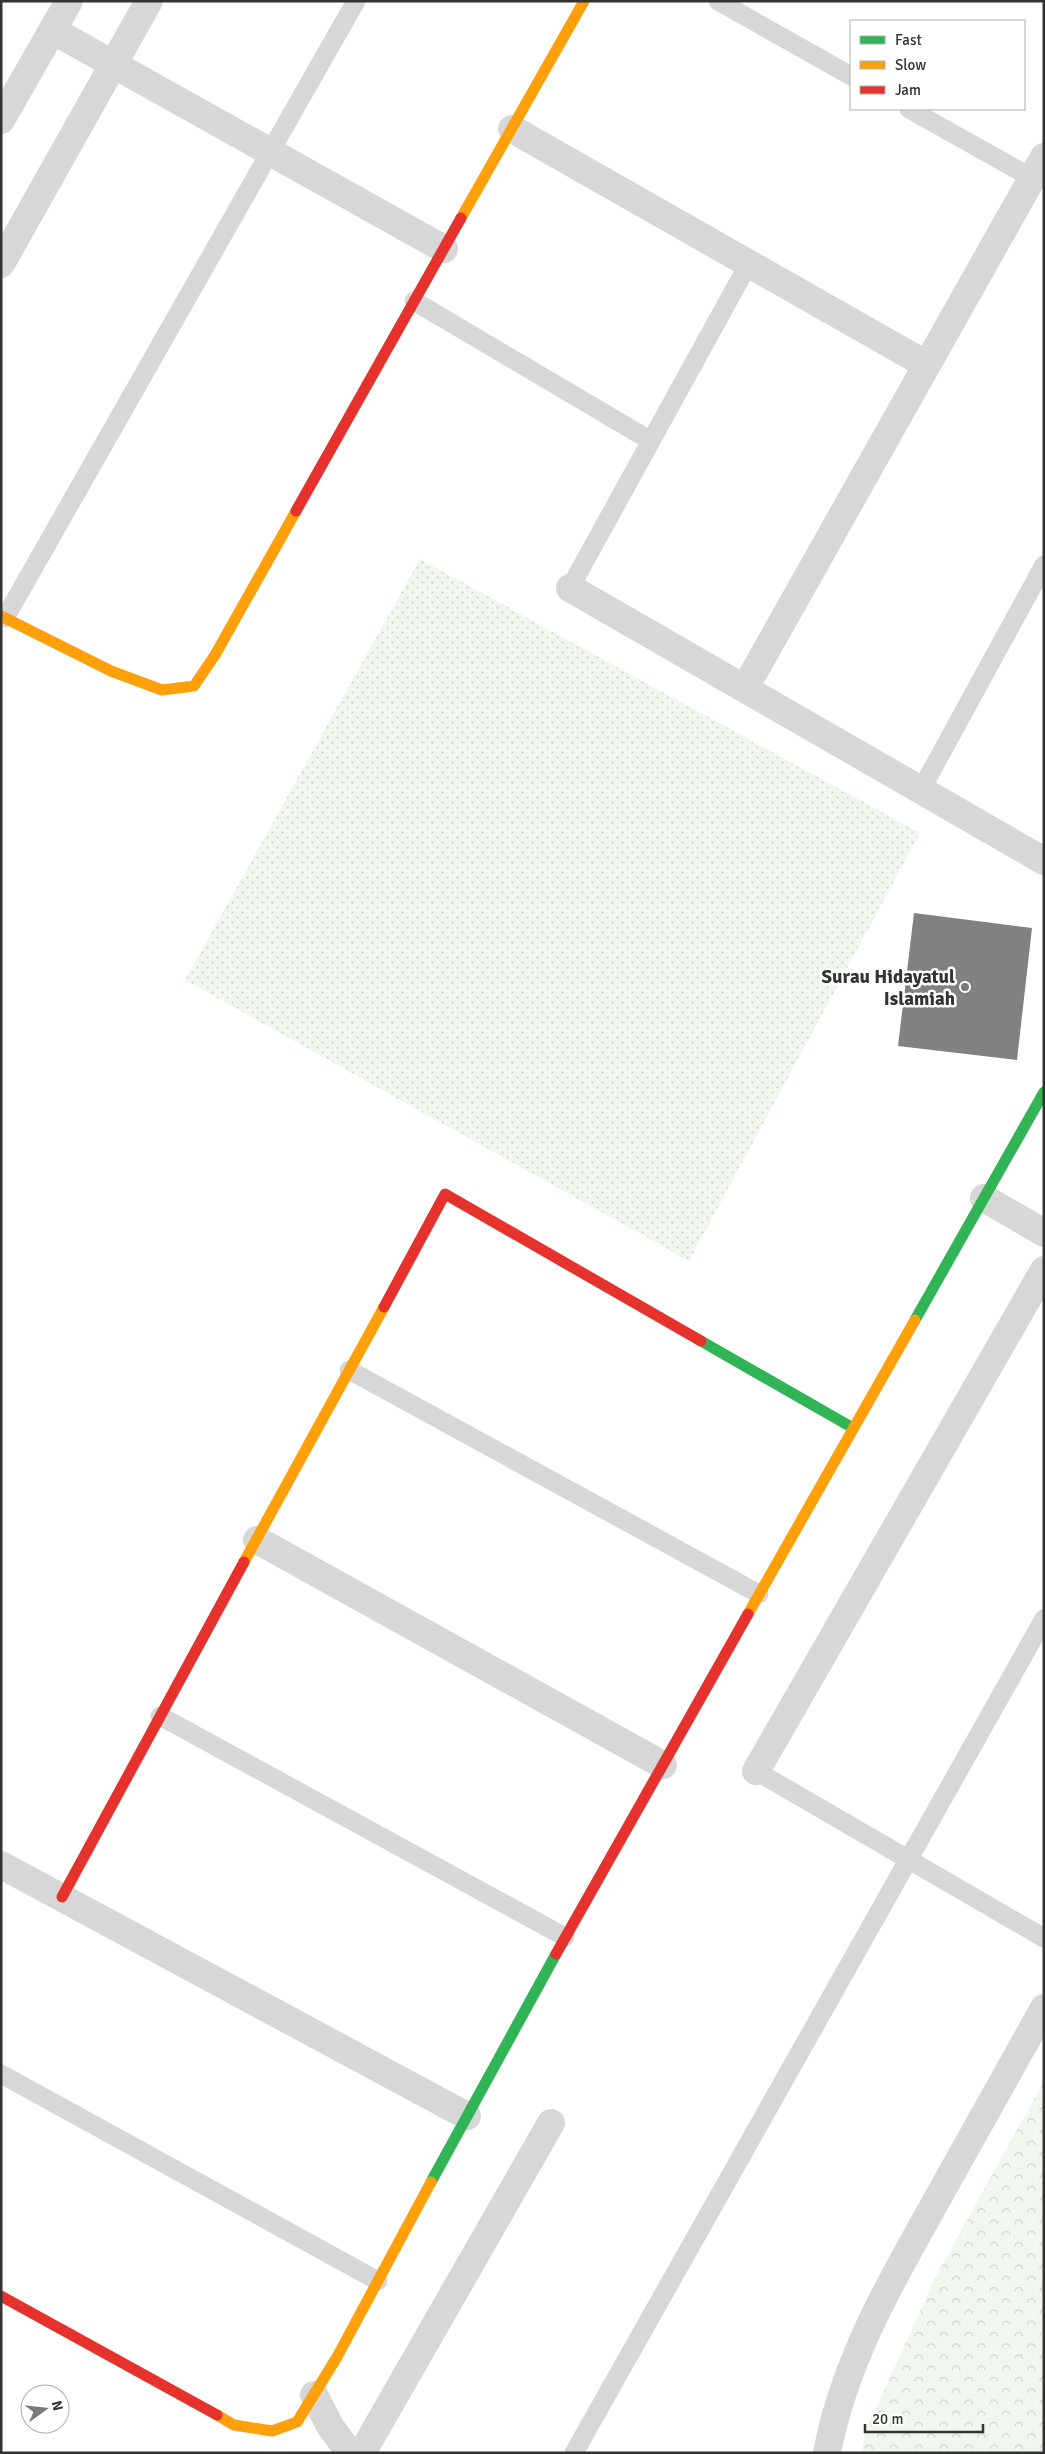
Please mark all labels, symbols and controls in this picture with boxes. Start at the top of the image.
legend [850,20,1025,110]
text: Fast [895,31,922,49]
text: Slow [895,56,926,74]
text: Jam [895,81,921,99]
place label: Surau Hidayatul Islamiah [822,965,955,1011]
marker: Surau Hidayatul Islamiah [959,981,971,993]
north arrow [20,2384,70,2434]
text: N [48,2399,67,2413]
scale bar [865,2402,982,2434]
text: 20 m [872,2410,903,2428]

